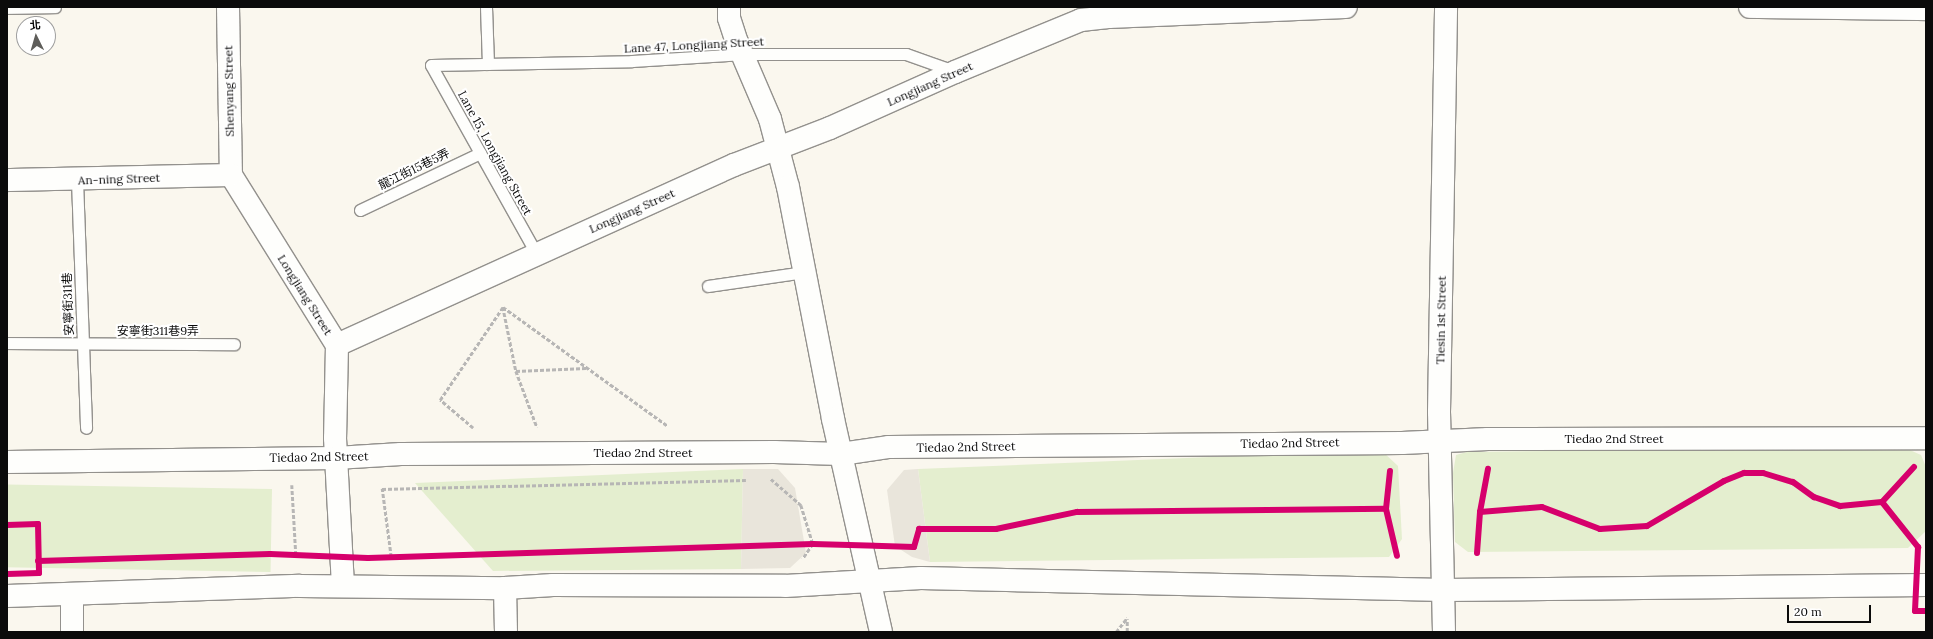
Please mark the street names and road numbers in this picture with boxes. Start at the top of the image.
street label: Lane 47, Longjiang Street [623,34,765,56]
street label: Shenyang Street [221,45,237,137]
street label: Longjiang Street [885,59,975,109]
street label: Lane 15, Longjiang Street [455,88,535,218]
street label: 龍江街15巷5弄 [376,146,452,192]
street label: An-ning Street [78,170,160,188]
street label: Longjiang Street [587,186,677,236]
street label: Longjiang Street [274,252,336,338]
street label: 安寧街311巷 [60,272,76,336]
street label: Tiesin 1st Street [1433,276,1449,364]
street label: 安寧街311巷9弄 [117,324,199,338]
street label: Tiedao 2nd Street [1564,432,1664,446]
street label: Tiedao 2nd Street [1240,435,1340,451]
street label: Tiedao 2nd Street [916,439,1016,455]
street label: Tiedao 2nd Street [593,446,693,460]
street label: Tiedao 2nd Street [269,449,369,465]

